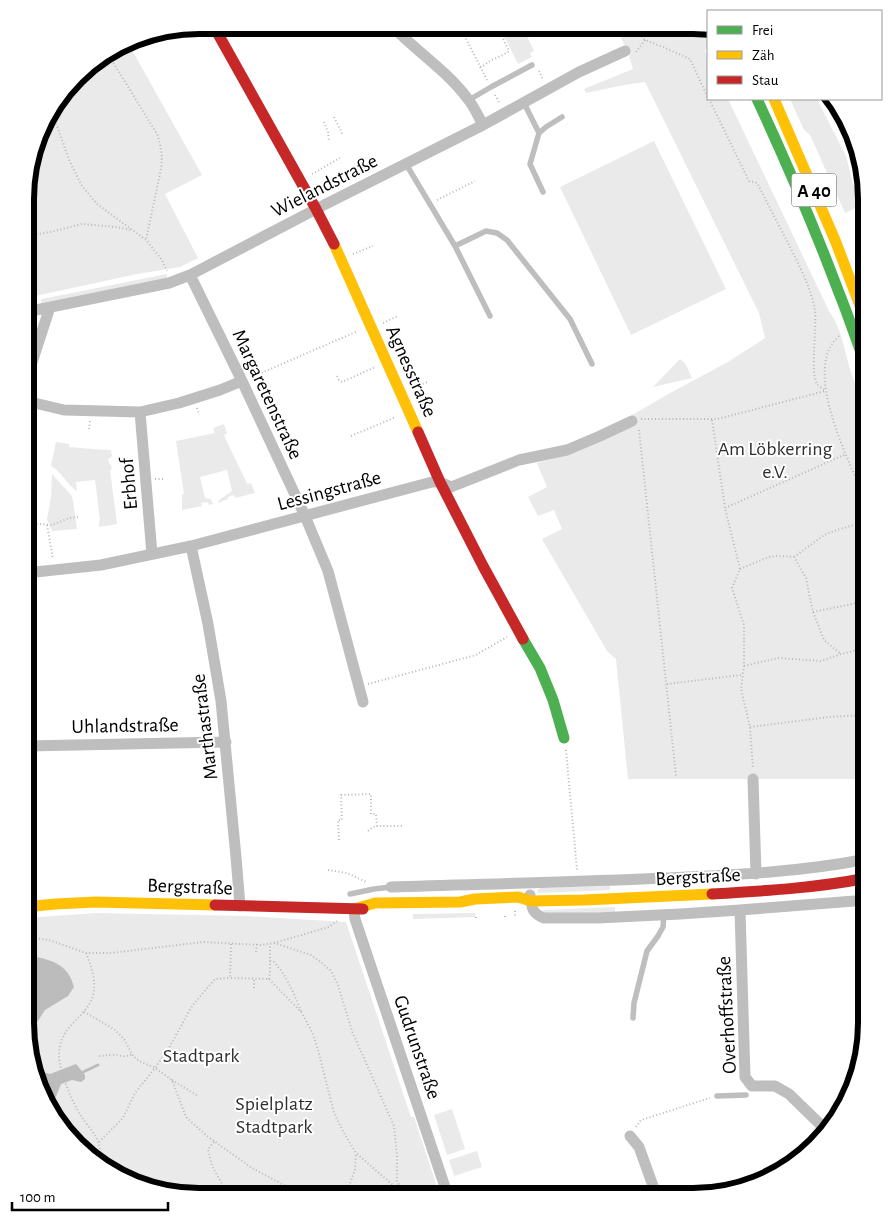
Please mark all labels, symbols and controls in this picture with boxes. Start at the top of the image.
legend [707,10,882,100]
text: Frei [752,23,773,38]
text: Zäh [752,48,775,63]
text: Stau [752,73,779,88]
street label: Wielandstraße [268,151,381,221]
road number: A 40 [792,174,836,206]
street label: Agnesstraße [382,323,440,420]
street label: Margaretenstraße [228,327,306,462]
park label: Am Löbkerring e.V. [718,439,833,482]
street label: Erbhof [117,456,141,511]
street label: Lessingstraße [275,468,383,514]
street label: Marthastraße [189,673,221,781]
street label: Uhlandstraße [71,715,179,737]
street label: Bergstraße [655,865,741,889]
street label: Bergstraße [147,876,233,898]
street label: Overhoffstraße [714,955,740,1074]
street label: Gudrunstraße [390,993,444,1102]
park label: Stadtpark [163,1046,239,1066]
park label: Spielplatz Stadtpark [235,1094,313,1137]
scale bar [12,1180,169,1212]
text: 100 m [20,1190,55,1205]

